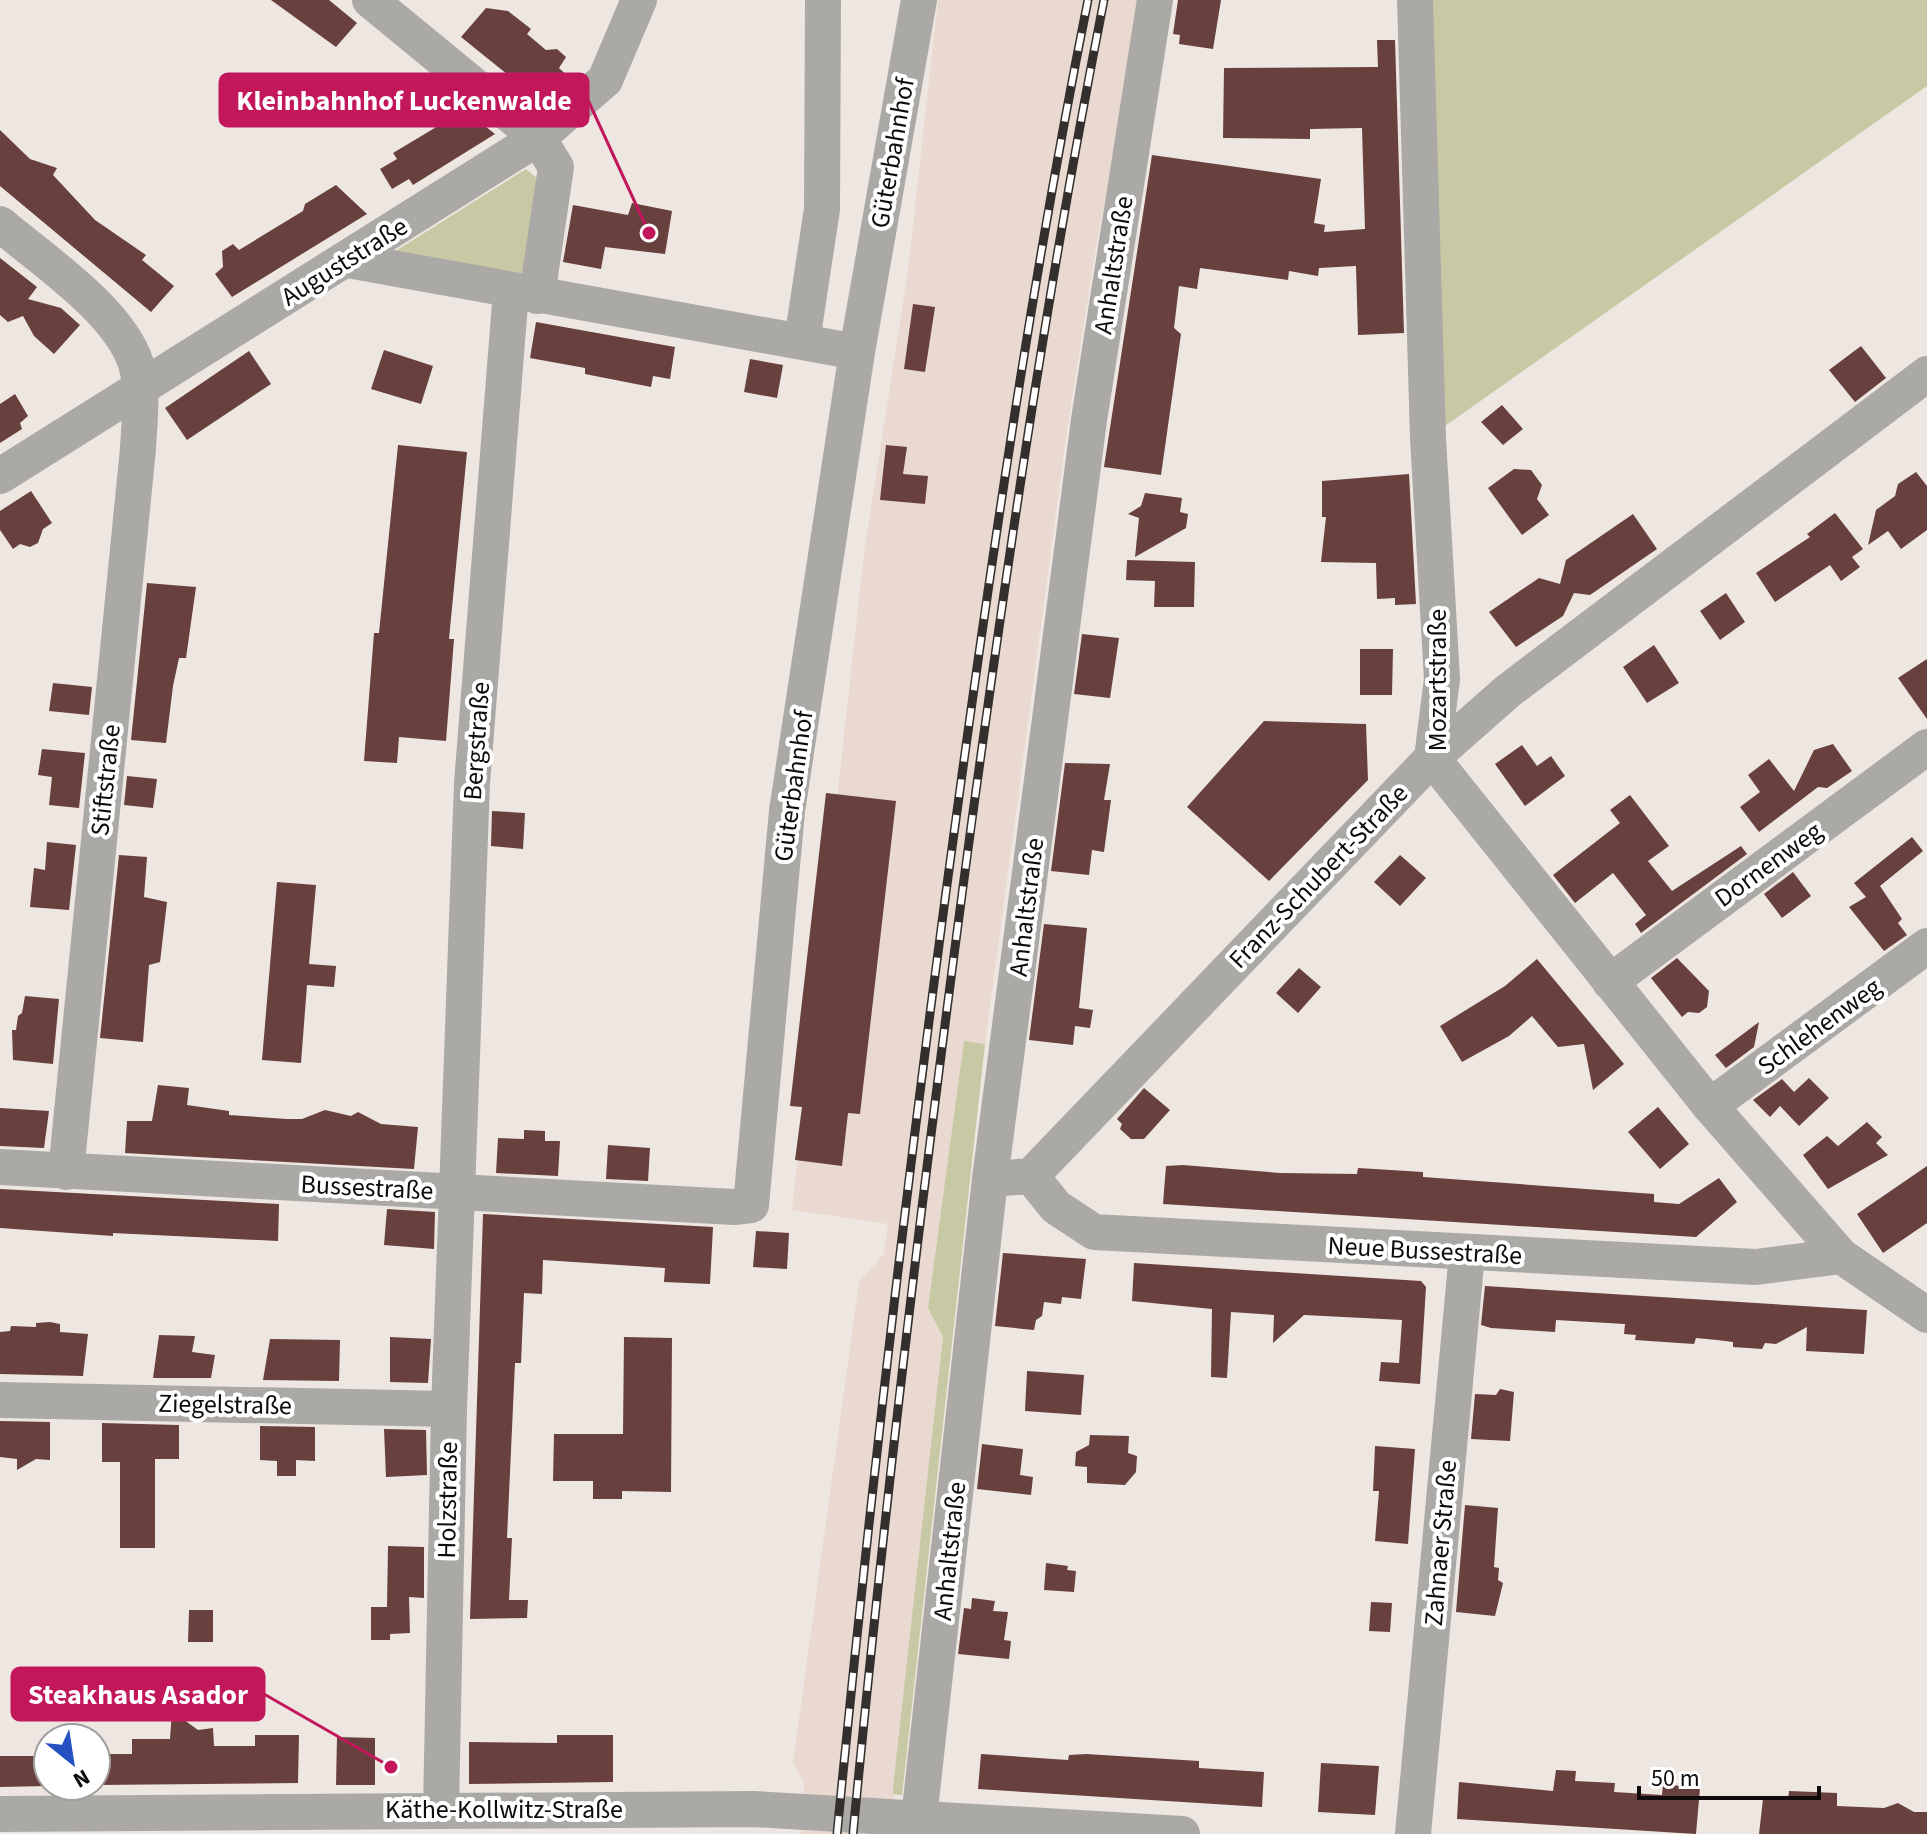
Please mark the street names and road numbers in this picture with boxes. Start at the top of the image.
street label: Güterbahnhof [861,74,924,231]
street label: Anhaltstraße [1084,193,1143,337]
street label: Auguststraße [274,208,415,315]
street label: Mozartstraße [1419,609,1456,751]
street label: Bergstraße [454,681,499,801]
street label: Güterbahnhof [765,707,823,864]
street label: Stiftstraße [81,722,130,838]
street label: Franz-Schubert-Straße [1220,776,1416,977]
street label: Dornenweg [1707,813,1830,916]
street label: Anhaltstraße [1000,836,1053,978]
street label: Schlehenweg [1750,969,1889,1084]
street label: Bussestraße [300,1166,434,1209]
street label: Neue Bussestraße [1327,1227,1523,1274]
street label: Ziegelstraße [158,1385,292,1424]
street label: Holzstraße [428,1441,467,1559]
street label: Zahnaer Straße [1415,1458,1466,1628]
street label: Anhaltstraße [924,1480,975,1622]
street label: Käthe-Kollwitz-Straße [385,1791,623,1828]

